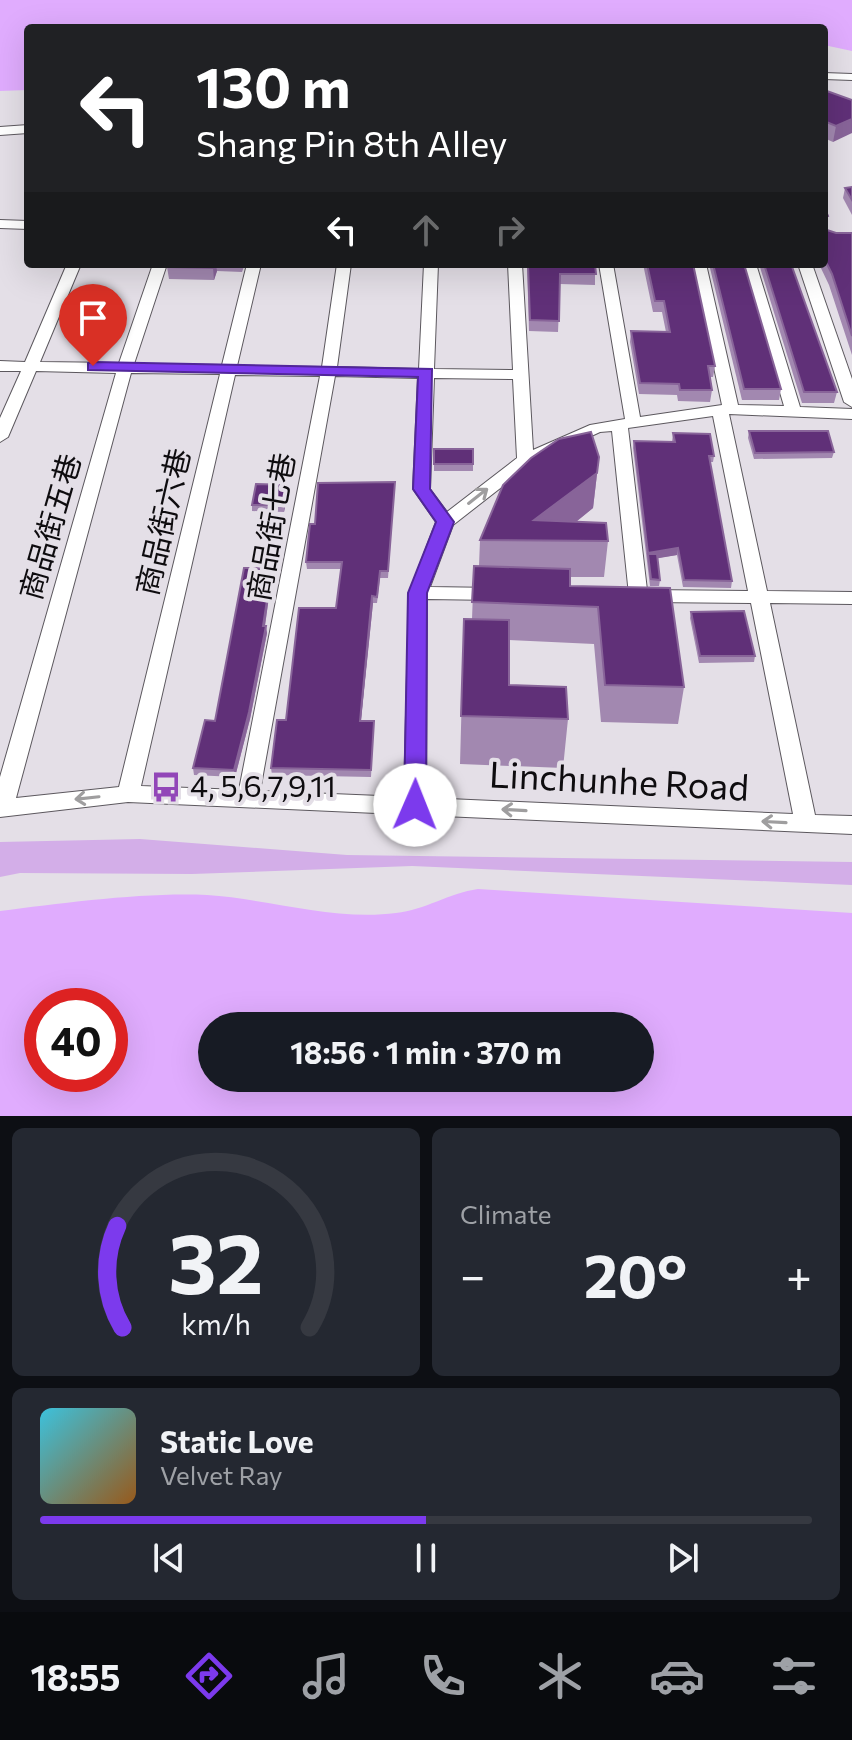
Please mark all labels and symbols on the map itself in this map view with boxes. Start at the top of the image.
pin [59,284,127,366]
street label: 商品街六巷 [127,444,196,599]
street label: 商品街五巷 [10,449,87,604]
street label: 商品街七巷 [238,449,301,604]
one-way arrow [467,488,488,505]
street label: Linchunhe Road [488,750,750,808]
position arrow [373,763,457,847]
place label: 4, 5,6,7,9,11 [190,766,336,803]
bus stop icon: 4, 5,6,7,9,11 [149,770,183,804]
one-way arrow [74,791,101,806]
one-way arrow [501,802,528,817]
one-way arrow [761,815,788,830]
speed limit sign: 40 [24,988,128,1092]

